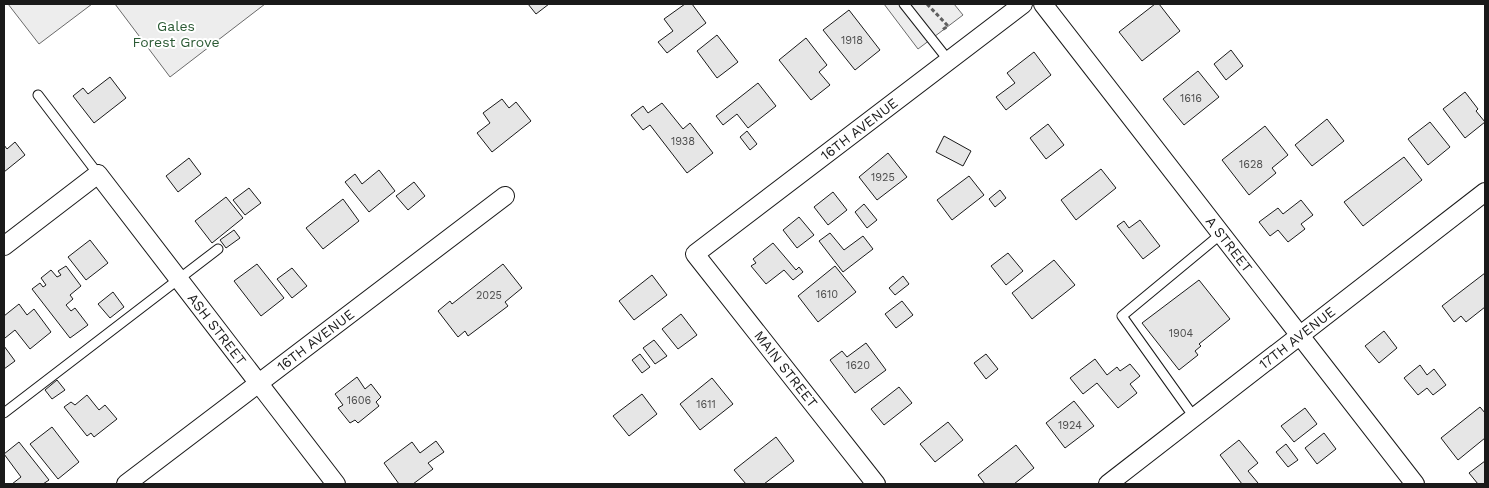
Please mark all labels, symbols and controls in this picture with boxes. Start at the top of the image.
park label: Gales Forest Grove [132,18,220,50]
house number: 1918 [841,34,863,47]
house number: 1616 [1180,92,1202,105]
street label: 16TH AVENUE [817,94,901,163]
house number: 1938 [671,135,695,148]
house number: 1628 [1239,158,1263,171]
house number: 1925 [871,171,895,184]
street label: A STREET [1203,213,1256,276]
house number: 1610 [816,288,838,301]
house number: 2025 [476,289,502,302]
street label: ASH STREET [185,290,250,368]
street label: 17TH AVENUE [1256,303,1338,372]
street label: 16TH AVENUE [274,306,357,374]
street label: MAIN STREET [751,327,821,411]
house number: 1904 [1169,327,1194,340]
house number: 1620 [846,359,870,372]
house number: 1606 [347,394,372,407]
house number: 1611 [696,398,716,411]
house number: 1924 [1058,419,1082,432]

